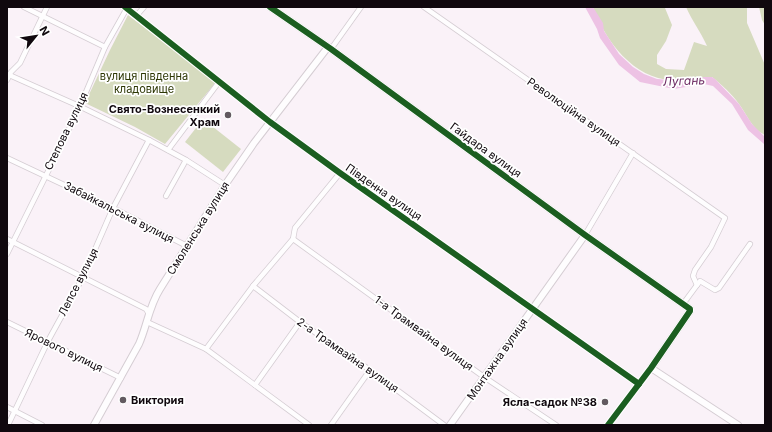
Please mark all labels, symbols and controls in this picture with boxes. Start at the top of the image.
north arrow [16,16,56,56]
text: N [37,24,53,38]
park label: вулиця південна кладовище [100,69,188,96]
water label: Лугань [663,72,706,89]
street label: Революційна вулиця [525,75,623,149]
street label: Степова вулиця [41,90,91,172]
place label: Свято-Вознесенкий Храм [109,102,220,129]
marker: Свято-Вознесенкий Храм [223,110,233,120]
street label: Гайдара вулиця [448,119,524,181]
street label: Південна вулиця [343,160,425,224]
street label: Забайкальська вулиця [62,178,176,246]
street label: Смоленська вулиця [164,179,232,277]
street label: Лепсе вулиця [55,246,101,318]
street label: 1-а Трамвайна вулиця [372,292,476,374]
street label: 2-а Трамвайна вулиця [294,315,402,395]
street label: Монтажна вулиця [464,315,530,403]
street label: Ярового вулиця [23,325,105,375]
place label: Виктория [131,393,184,407]
marker: Виктория [118,395,128,405]
place label: Ясла-садок №38 [503,395,597,409]
marker: Ясла-садок №38 [600,397,610,407]

